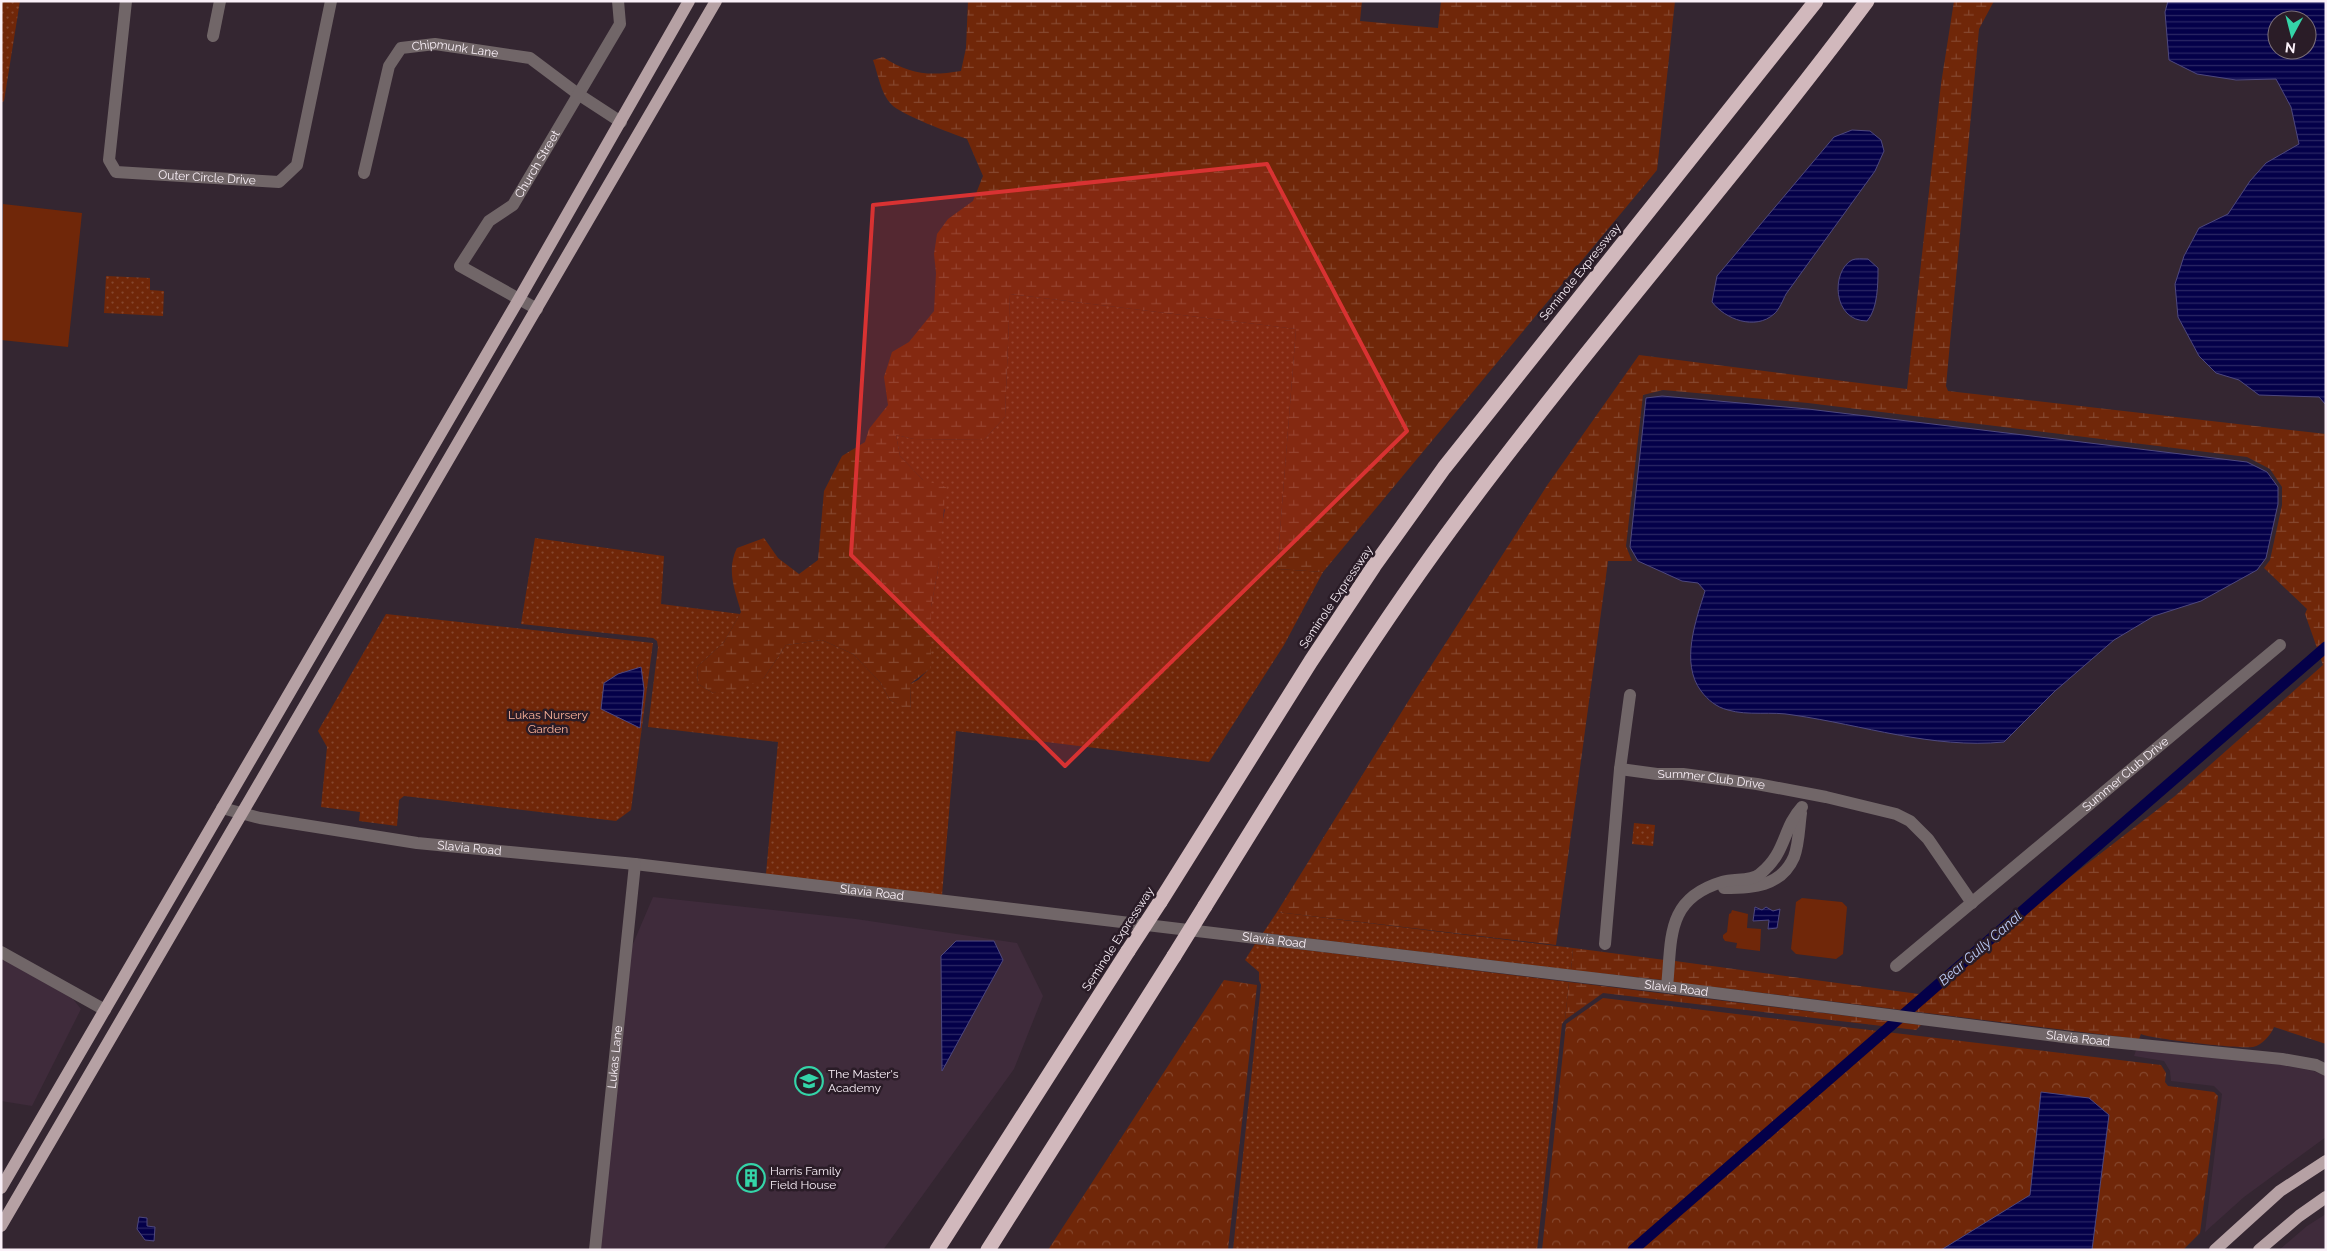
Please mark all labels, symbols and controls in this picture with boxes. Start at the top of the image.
north arrow [2267,10,2317,60]
street label: Chipmunk Lane [411,37,499,60]
text: N [2284,39,2297,56]
street label: Church Street [512,128,563,201]
street label: Outer Circle Drive [158,168,256,188]
street label: Seminole Expressway [1536,220,1624,324]
street label: Seminole Expressway [1296,542,1376,651]
park label: Lukas Nursery Garden [508,708,588,736]
street label: Summer Club Drive [2079,734,2171,814]
street label: Summer Club Drive [1657,767,1766,792]
street label: Slavia Road [437,838,502,858]
street label: Slavia Road [839,881,905,903]
street label: Seminole Expressway [1079,884,1157,994]
water label: Bear Gully Canal [1935,907,2025,988]
street label: Slavia Road [1241,929,1307,951]
street label: Slavia Road [1644,977,1709,999]
street label: Lukas Lane [605,1025,625,1089]
street label: Slavia Road [2045,1028,2111,1049]
school or university icon: The Master's Academy [794,1066,824,1096]
place label: The Master's Academy [828,1067,899,1095]
building icon: Harris Family Field House [736,1163,766,1193]
place label: Harris Family Field House [770,1164,842,1192]

